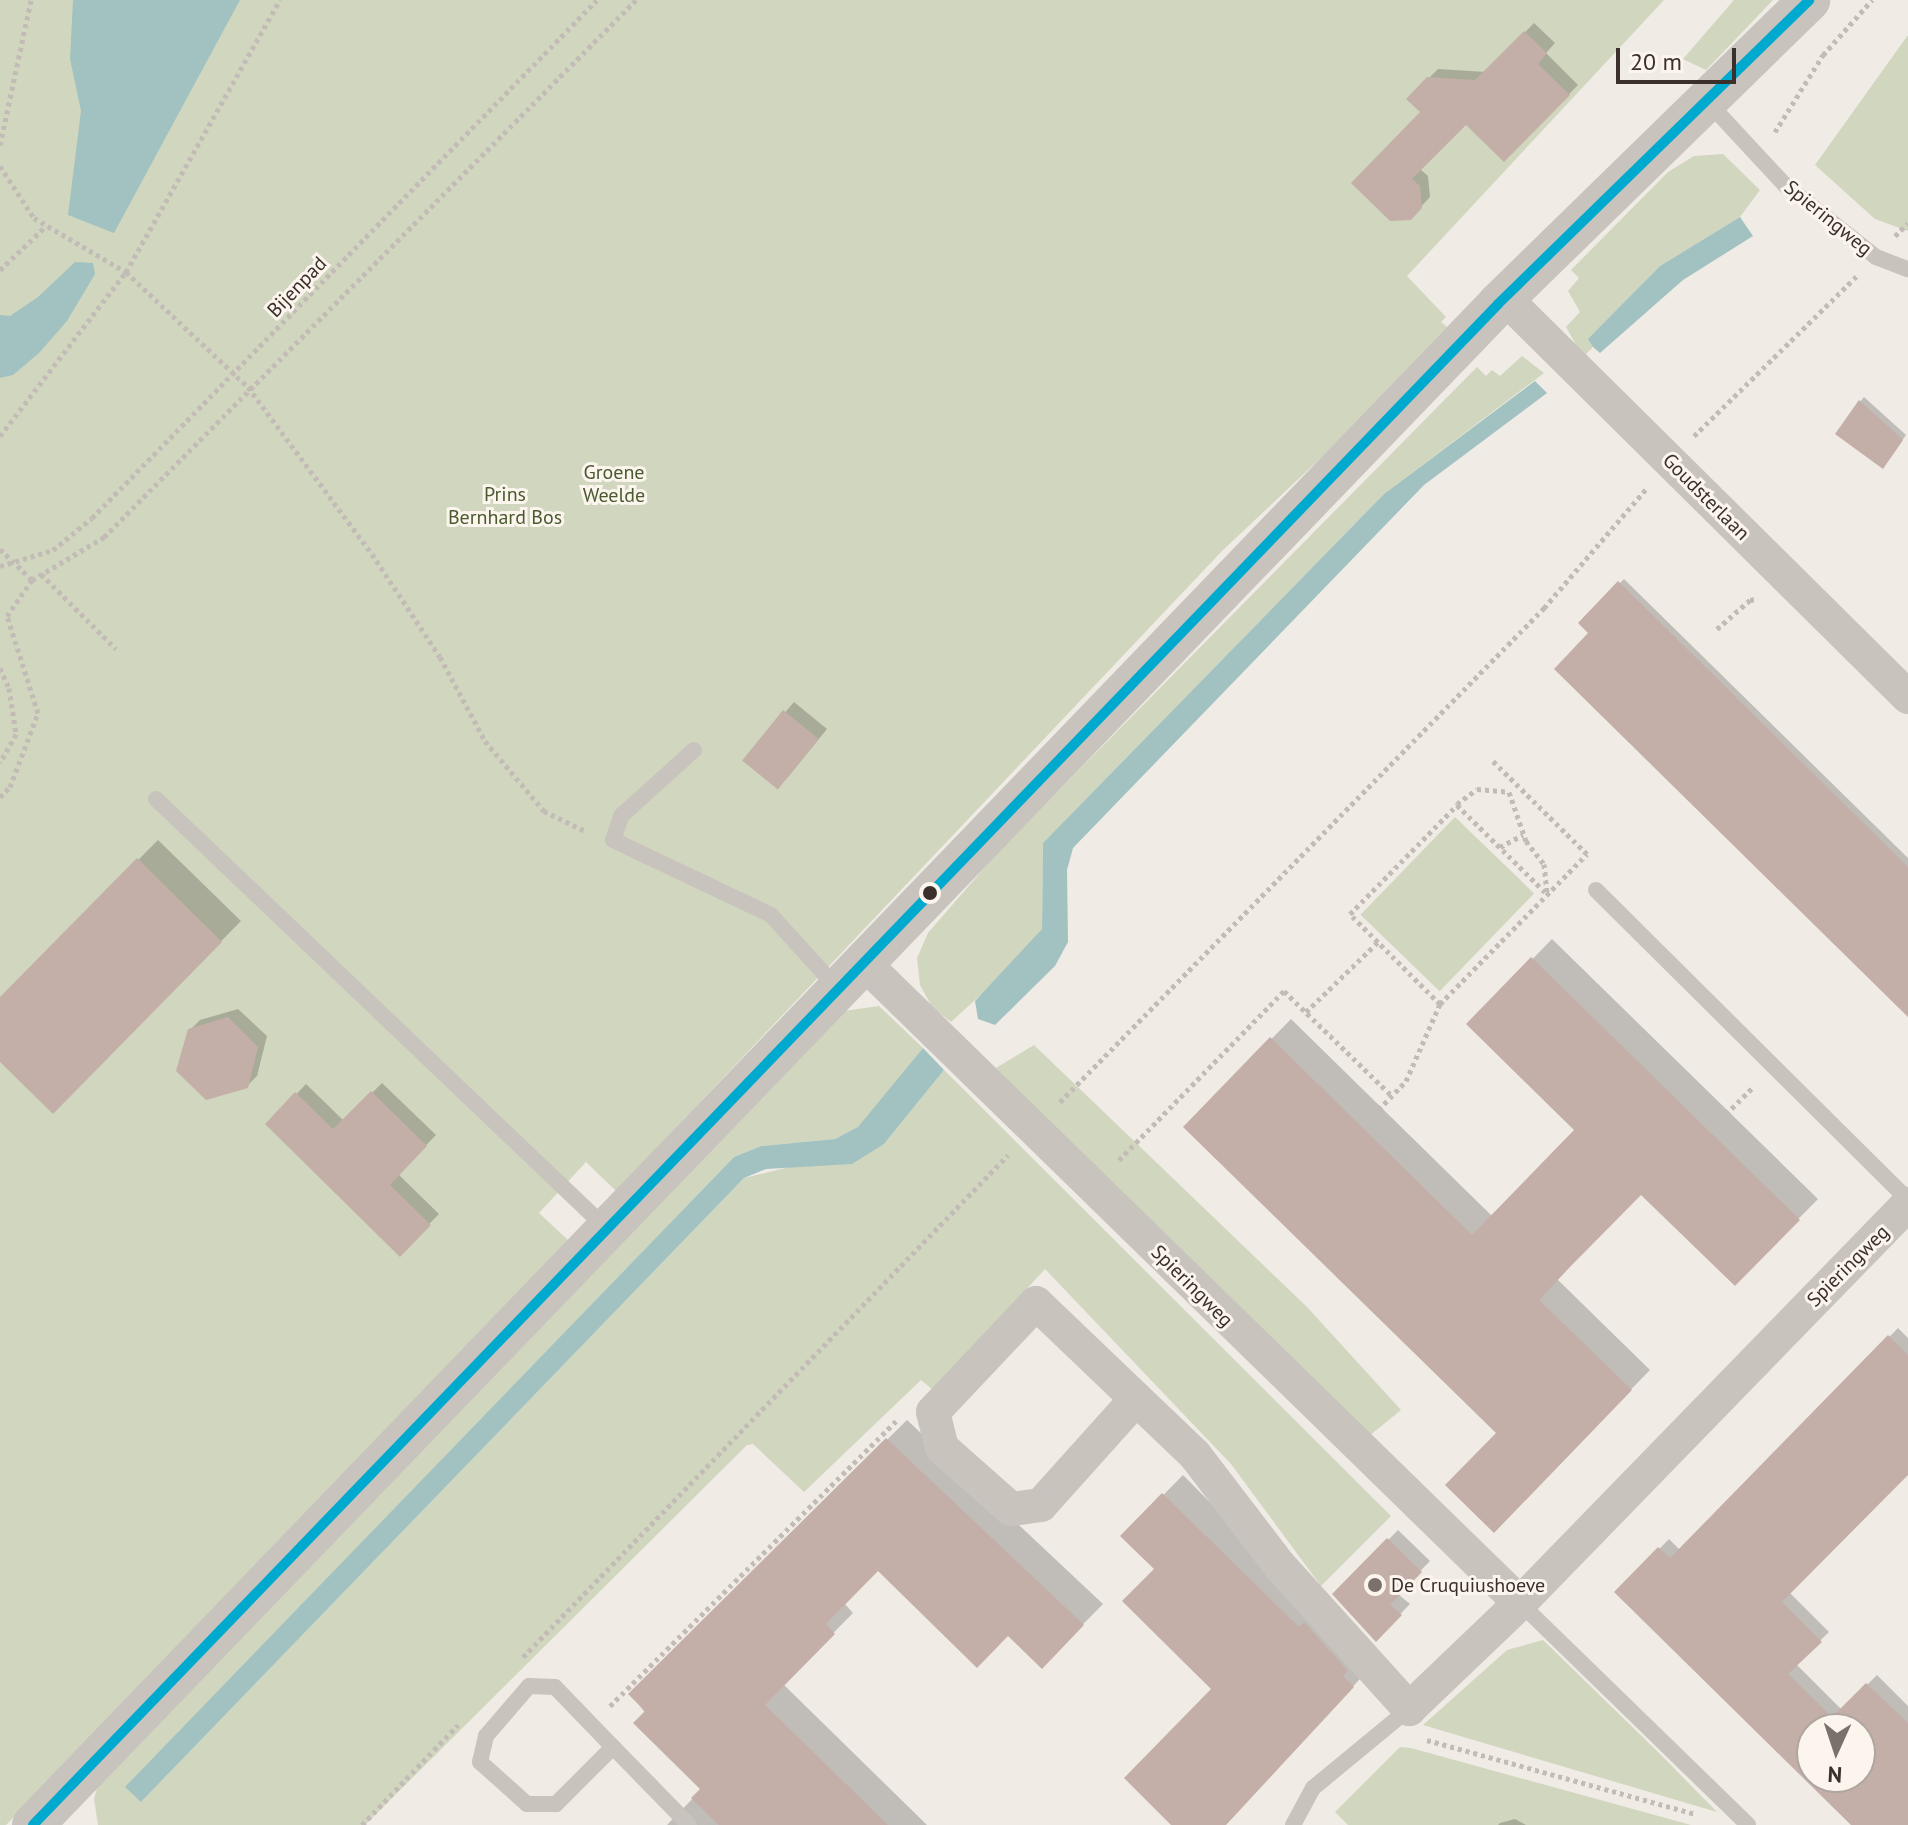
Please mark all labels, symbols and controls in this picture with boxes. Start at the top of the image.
scale bar [1620,32,1740,82]
text: 20 m [1630,46,1682,77]
street label: Spieringweg [1779,175,1877,261]
street label: Bijenpad [262,252,332,322]
street label: Goudsterlaan [1658,449,1754,545]
park label: Groene Weelde [583,460,645,507]
park label: Prins Bernhard Bos [448,482,562,529]
unlabelled marker [922,885,938,901]
street label: Spieringweg [1802,1220,1894,1312]
street label: Spieringweg [1146,1240,1238,1332]
place label: De Cruquiushoeve [1391,1573,1545,1597]
marker: De Cruquiushoeve [1366,1576,1384,1594]
north arrow [1796,1713,1876,1793]
text: N [1827,1761,1843,1789]

